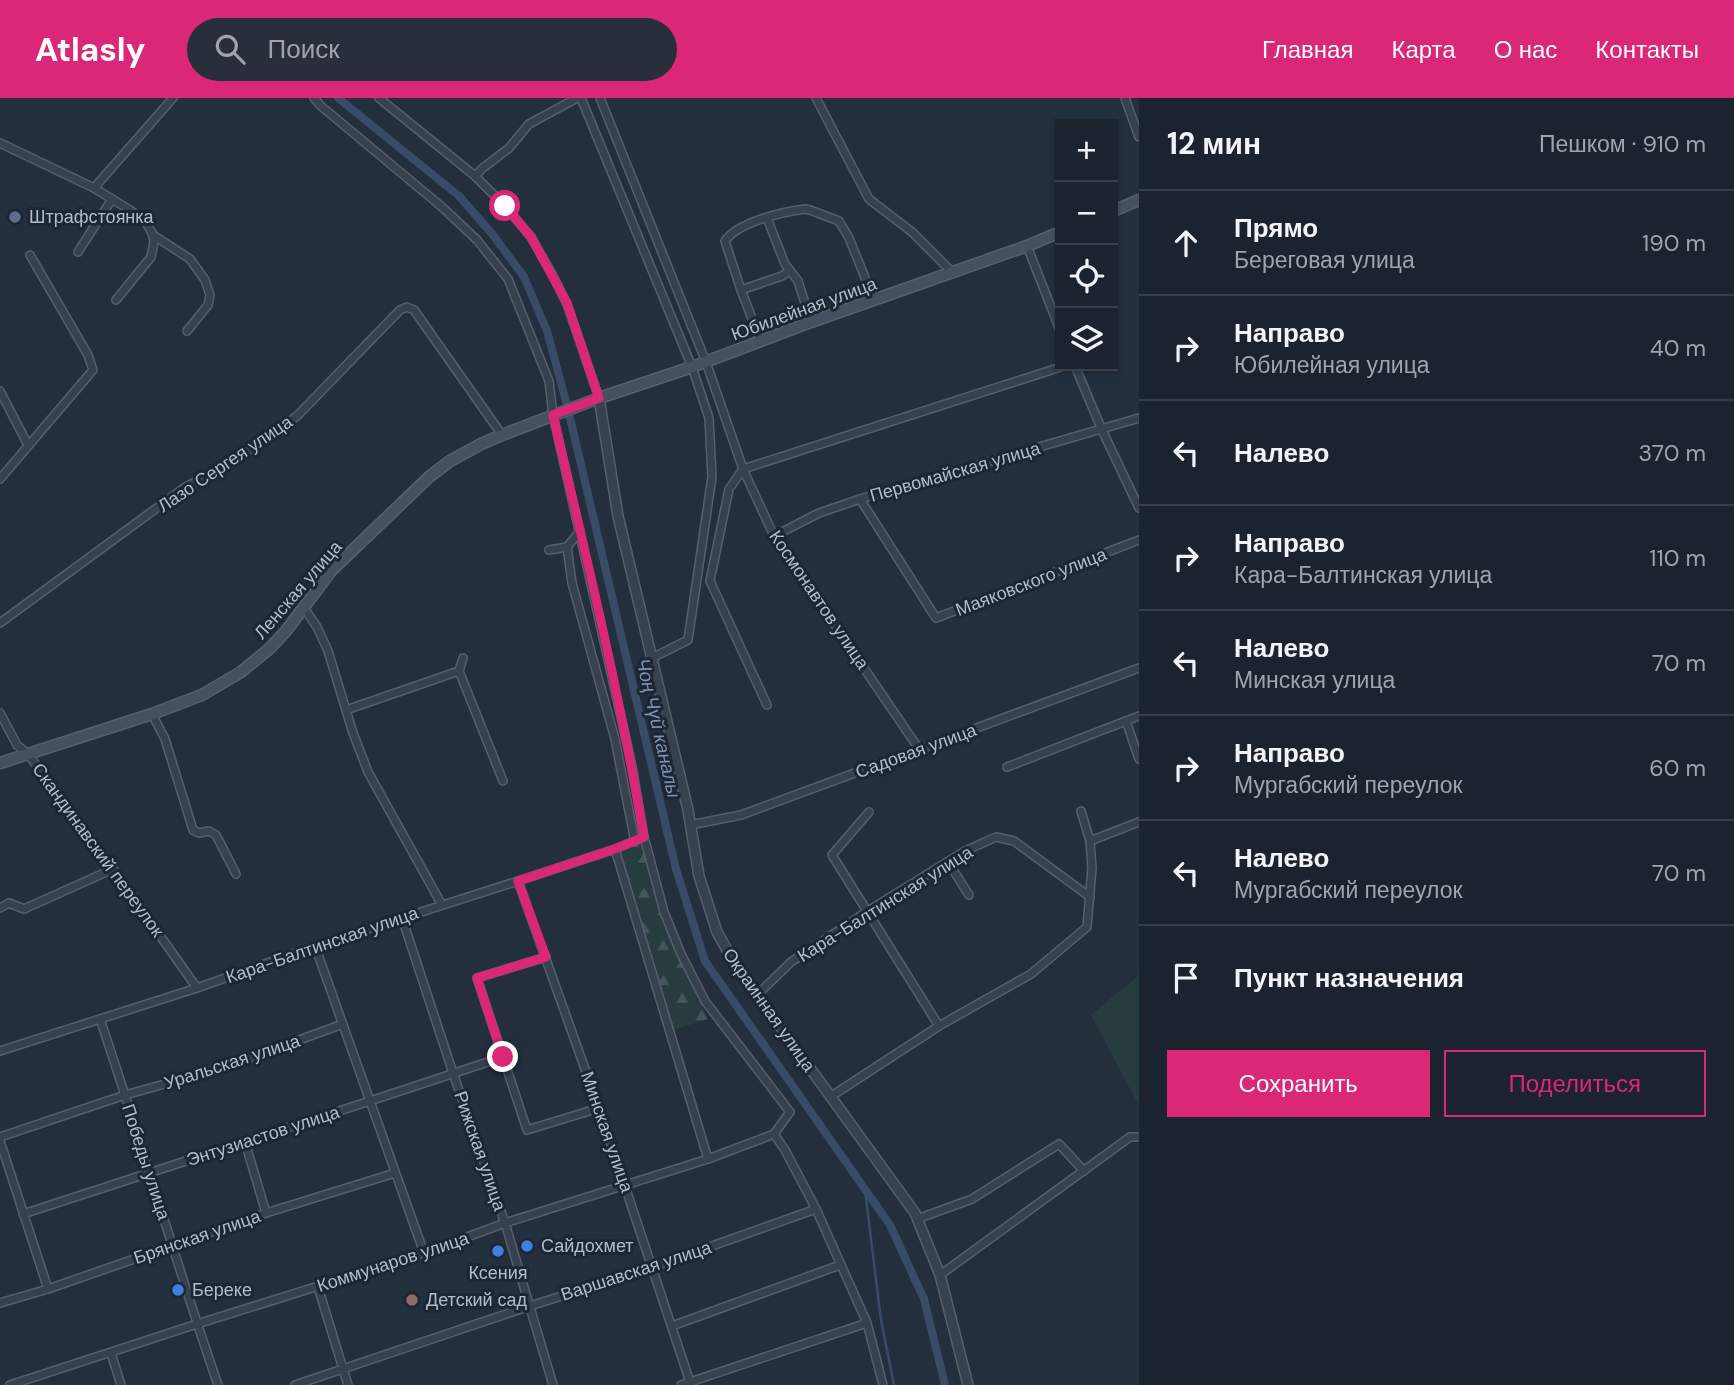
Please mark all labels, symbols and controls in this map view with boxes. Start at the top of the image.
search box [187,18,677,81]
text: Atlasly [35,28,145,71]
icon: search [211,30,249,68]
text: Поиск [267,32,340,66]
text: Главная [1262,34,1353,65]
text: Карта [1391,34,1456,65]
text: О нас [1494,34,1557,65]
text: Контакты [1595,34,1699,65]
map controls [1055,119,1118,371]
button: + [1055,119,1118,182]
text: 12 мин [1167,124,1261,163]
text: Пешком · 910 m [1539,129,1706,159]
button: − [1055,182,1118,245]
route start [489,190,520,221]
place label: Штрафстоянка [29,205,155,229]
marker: Штрафстоянка [7,209,23,225]
text: Прямо [1234,211,1318,245]
icon: ahead [1167,224,1205,262]
text: 190 m [1642,228,1706,258]
button: locate [1055,245,1118,308]
text: Береговая улица [1234,245,1415,275]
street label: Юбилейная улица [728,271,881,346]
button: layers [1055,308,1118,371]
text: Направо [1234,316,1345,350]
icon: right [1167,329,1205,367]
text: 40 m [1650,333,1706,363]
text: Юбилейная улица [1234,350,1430,380]
street label: Лазо Сергея улица [153,409,298,518]
icon: left [1167,434,1205,472]
street label: Первомайская улица [867,436,1044,508]
text: Налево [1234,436,1329,470]
text: 370 m [1638,438,1706,468]
street label: Космонавтов улица [764,526,875,675]
text: Направо [1234,526,1345,560]
street label: Ленская улица [249,535,348,644]
icon: right [1167,539,1205,577]
street label: Маяковского улица [952,542,1111,622]
text: 110 m [1649,543,1706,573]
text: Кара-Балтинская улица [1234,560,1492,590]
text: Налево [1234,631,1329,665]
icon: left [1167,644,1205,682]
text: 70 m [1652,648,1706,678]
water label: Чоң Чүй каналы [630,656,687,800]
text: Минская улица [1234,665,1395,695]
street label: Садовая улица [852,718,981,784]
text: Направо [1234,736,1345,770]
icon: right [1167,749,1205,787]
text: 60 m [1649,753,1706,783]
street label: Скандинавский переулок [27,758,169,942]
text: Мургабский переулок [1234,770,1463,800]
street label: Кара-Балтинская улица [793,840,978,968]
text: Налево [1234,841,1329,875]
icon: left [1167,854,1205,892]
text: 70 m [1652,858,1706,888]
text: Мургабский переулок [1234,875,1463,905]
street label: Кара-Балтинская улица [223,900,422,989]
street label: Окраинная улица [717,943,821,1077]
icon: arrive [1167,959,1205,997]
text: Пункт назначения [1234,961,1464,995]
street label: Уральская улица [161,1028,304,1095]
route end [487,1041,518,1072]
button: Сохранить [1167,1050,1430,1117]
button: Поделиться [1444,1050,1706,1117]
street label: Минская улица [575,1068,639,1197]
street label: Рижская улица [448,1088,512,1215]
street label: Энтузиастов улица [183,1100,344,1172]
street label: Победы улица [116,1101,176,1224]
street label: Брянская улица [130,1204,265,1270]
street label: Коммунаров улица [314,1226,473,1298]
place label: Сайдохмет [541,1234,634,1258]
street label: Варшавская улица [558,1235,715,1307]
marker: Сайдохмет [519,1238,535,1254]
marker: Ксения [490,1243,506,1259]
place label: Ксения [468,1261,528,1285]
place label: Береке [192,1278,252,1302]
marker: Береке [170,1282,186,1298]
place label: Детский сад [426,1288,527,1312]
marker: Детский сад [404,1292,420,1308]

